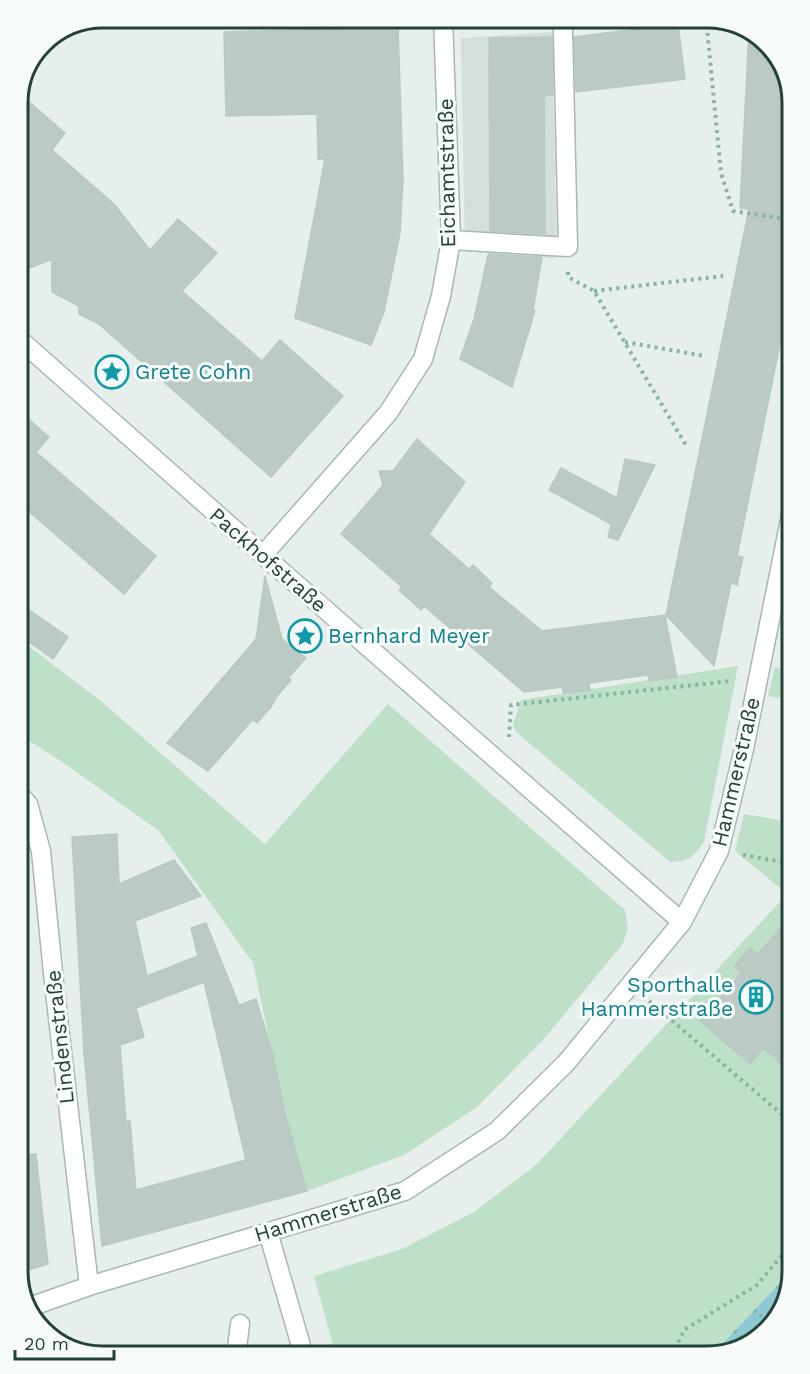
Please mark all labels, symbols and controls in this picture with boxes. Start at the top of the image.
street label: Eichamtstraße [433,98,460,248]
place icon: Grete Cohn [94,354,130,390]
place label: Grete Cohn [135,359,251,384]
street label: Packhofstraße [205,502,332,617]
place icon: Bernhard Meyer [287,618,323,654]
place label: Bernhard Meyer [328,623,490,648]
street label: Hammerstraße [706,695,765,849]
street label: Lindenstraße [40,969,79,1105]
place label: Sporthalle Hammerstraße [580,972,733,1021]
building icon: Sporthalle Hammerstraße [738,979,774,1015]
street label: Hammerstraße [251,1178,404,1247]
scale bar [15,1323,114,1361]
text: 20 m [24,1333,69,1354]

